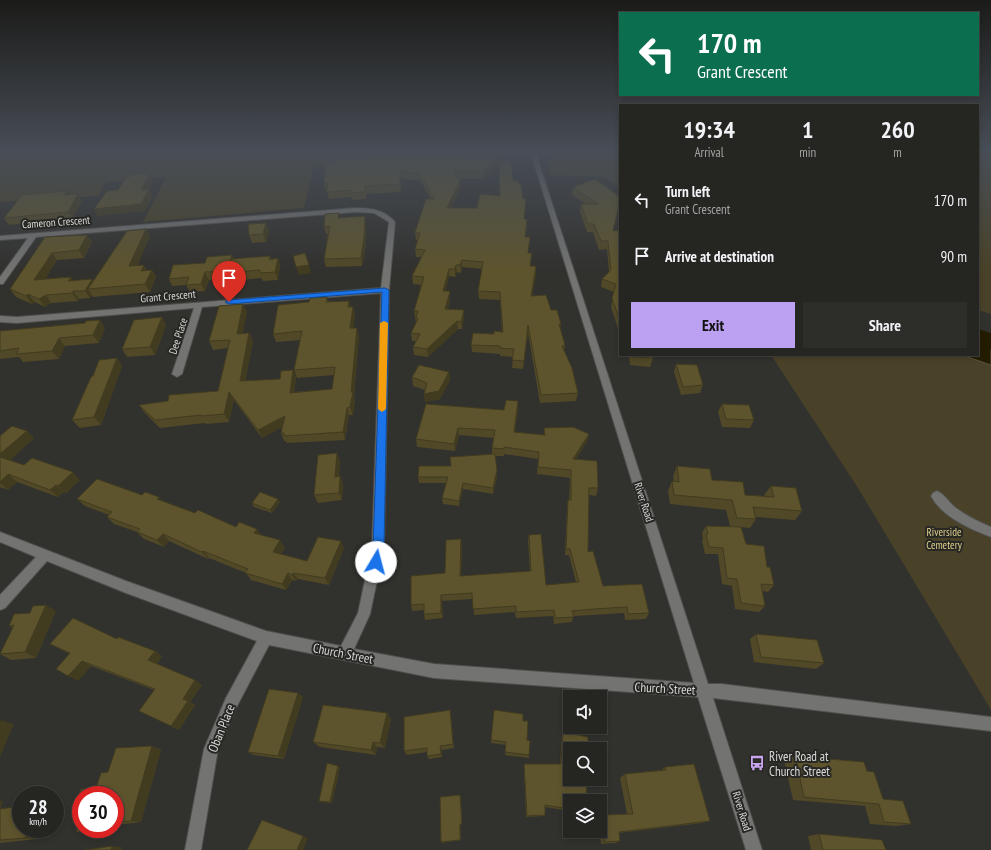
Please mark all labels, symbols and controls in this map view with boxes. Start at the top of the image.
text: 170 m [697,24,761,61]
icon: left [631,28,683,80]
text: Grant Crescent [697,60,788,83]
text: 19:34 [683,114,735,145]
text: 1 [802,114,813,145]
text: 260 [880,114,915,145]
text: Arrival [694,144,724,161]
text: min [799,144,816,161]
text: m [893,144,902,161]
text: Turn left [665,182,710,201]
icon: left [631,189,653,211]
text: 170 m [934,191,967,210]
text: Grant Crescent [665,201,730,218]
street label: Cameron Crescent [21,213,91,231]
icon: arrive [631,245,653,267]
text: Arrive at destination [665,247,774,266]
text: 90 m [941,247,967,266]
pin [212,261,246,302]
icon: arrive [218,267,240,289]
street label: Grant Crescent [140,287,196,305]
button: Exit [631,302,795,348]
button: Share [803,302,967,348]
street label: Dee Place [166,316,191,356]
street label: River Road [631,481,657,524]
park label: Riverside Cemetery [926,525,963,552]
position arrow [355,541,397,583]
street label: Church Street [311,639,375,668]
street label: Church Street [634,678,696,699]
map controls [563,690,607,838]
button: sound [563,690,607,734]
street label: Oban Place [204,702,239,755]
button: search [563,742,607,786]
place label: River Road at Church Street [769,748,830,780]
bus stop icon: River Road at Church Street [748,754,766,772]
speed limit sign: 30 [72,786,124,838]
street label: River Road [729,790,755,833]
text: 28 [28,794,48,820]
button: layers [563,794,607,838]
text: km/h [29,815,47,828]

